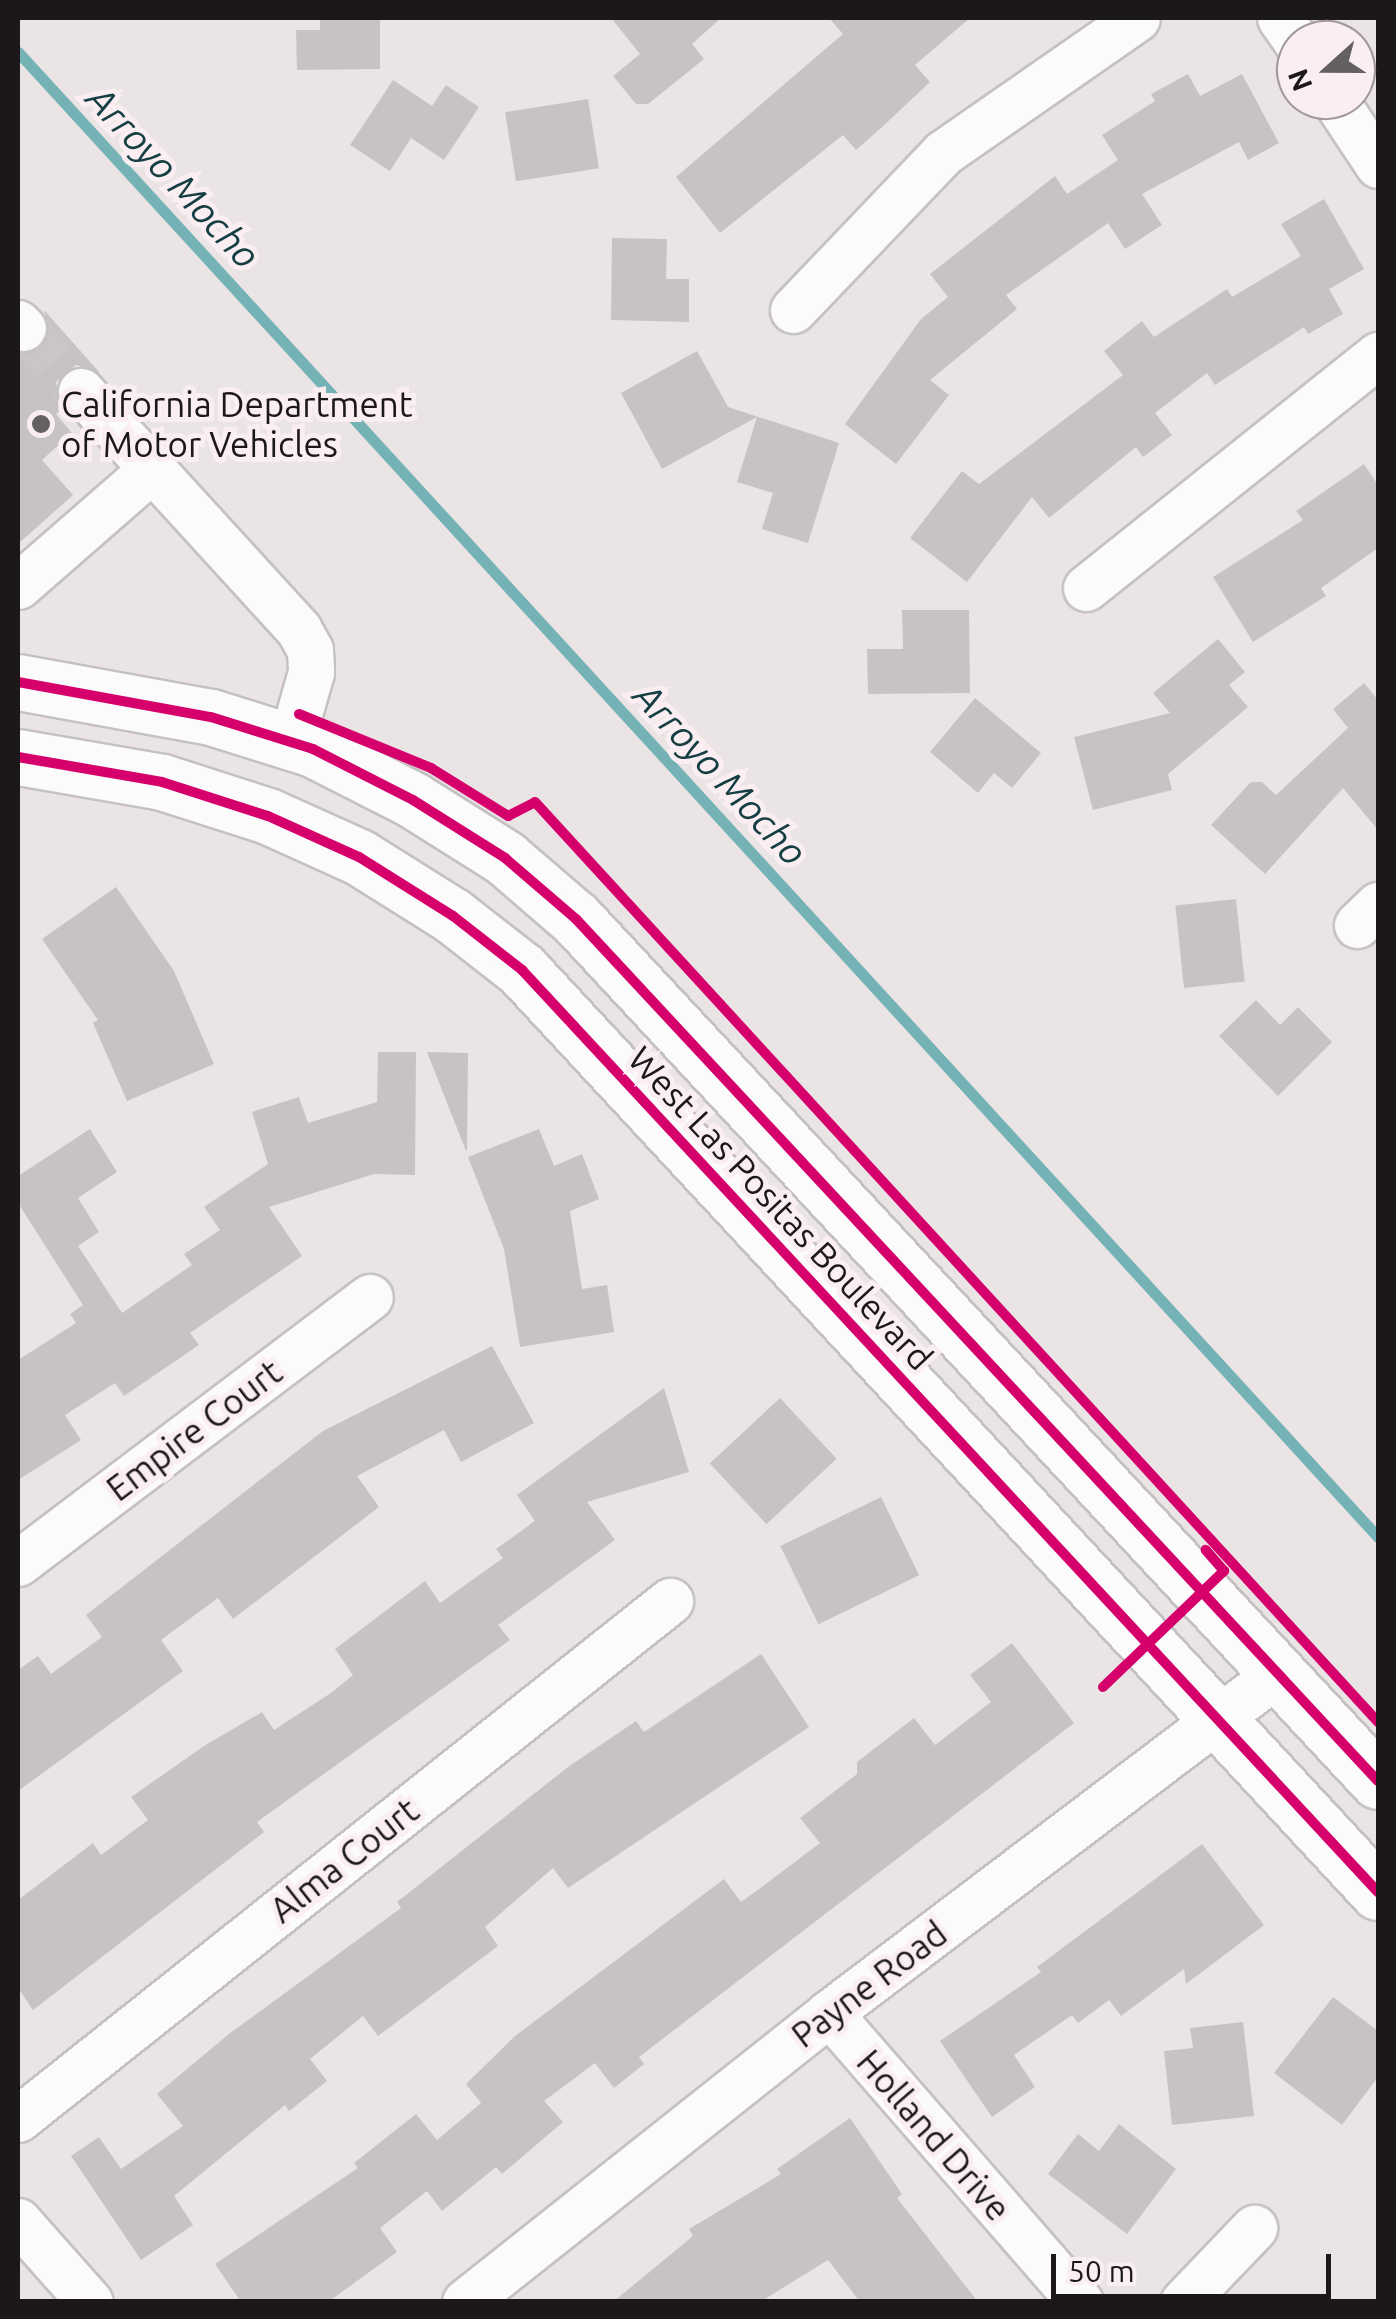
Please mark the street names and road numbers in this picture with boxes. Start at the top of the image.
street label: West Las Positas Boulevard [620,1038,942,1378]
street label: Empire Court [98,1351,290,1509]
street label: Alma Court [261,1789,427,1931]
street label: Payne Road [783,1912,955,2056]
street label: Holland Drive [848,2041,1020,2229]

